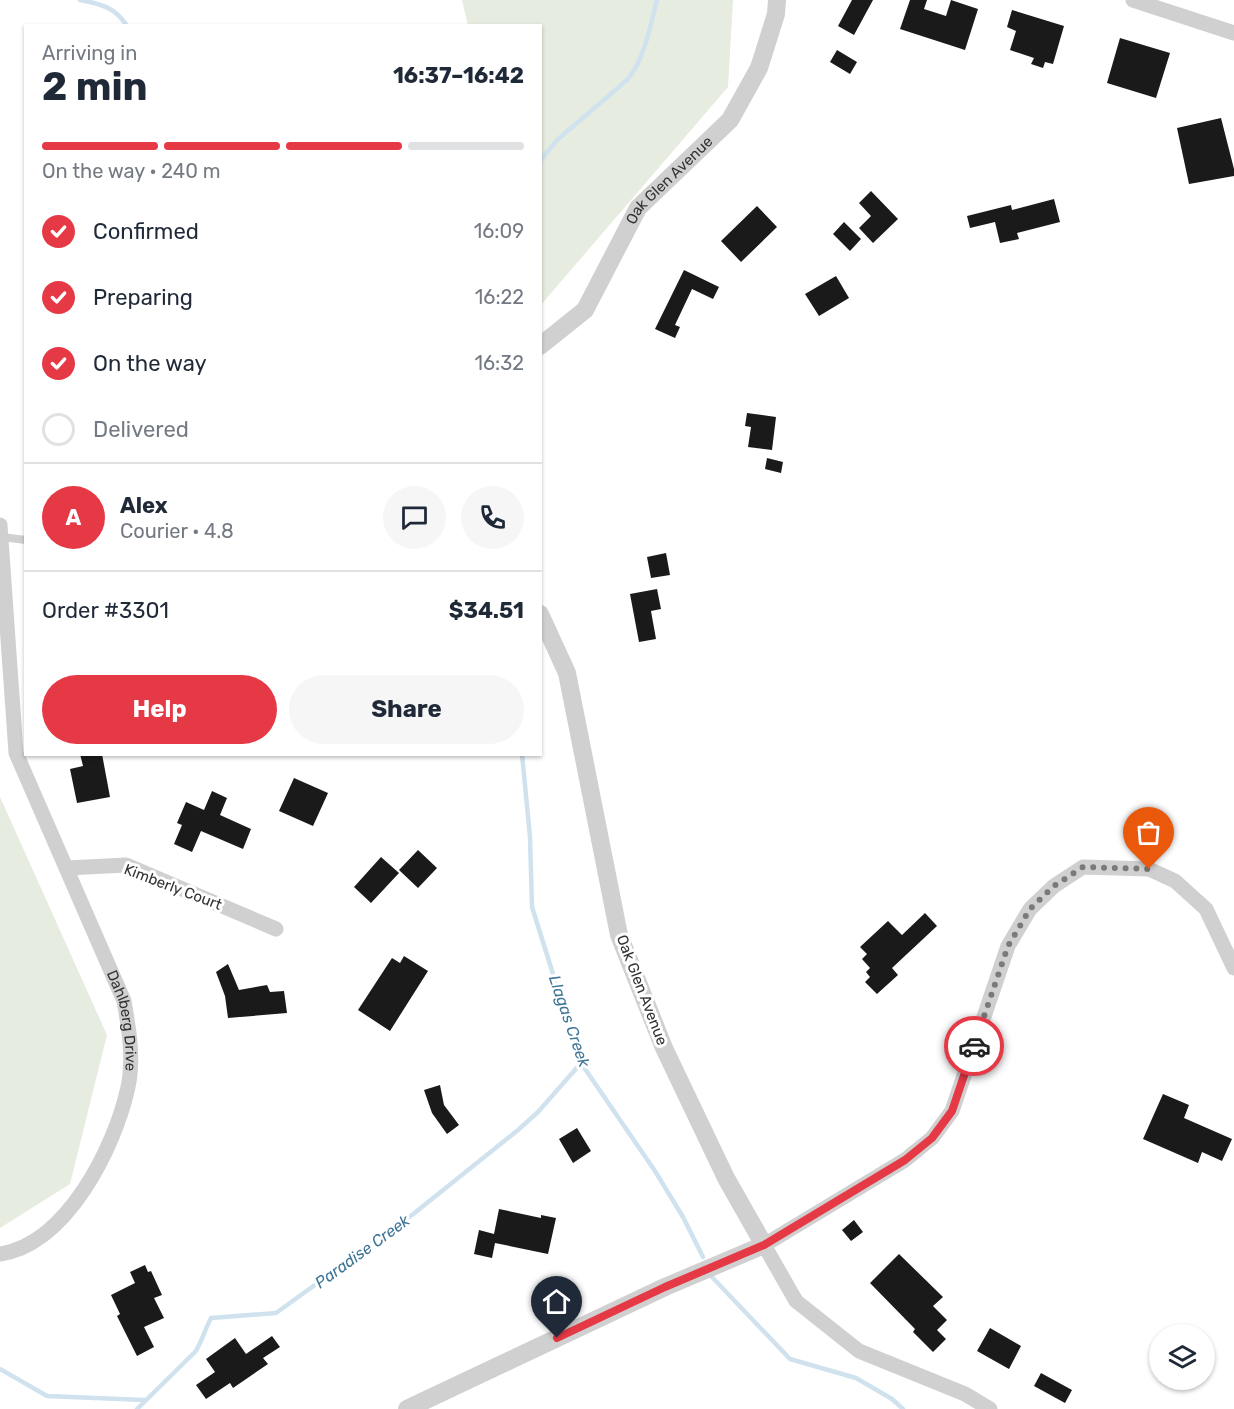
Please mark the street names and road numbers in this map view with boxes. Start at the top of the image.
street label: Oak Glen Avenue [622,132,716,227]
street label: Kimberly Court [122,860,225,914]
street label: Oak Glen Avenue [613,932,671,1048]
street label: Dahlberg Drive [103,968,140,1071]

